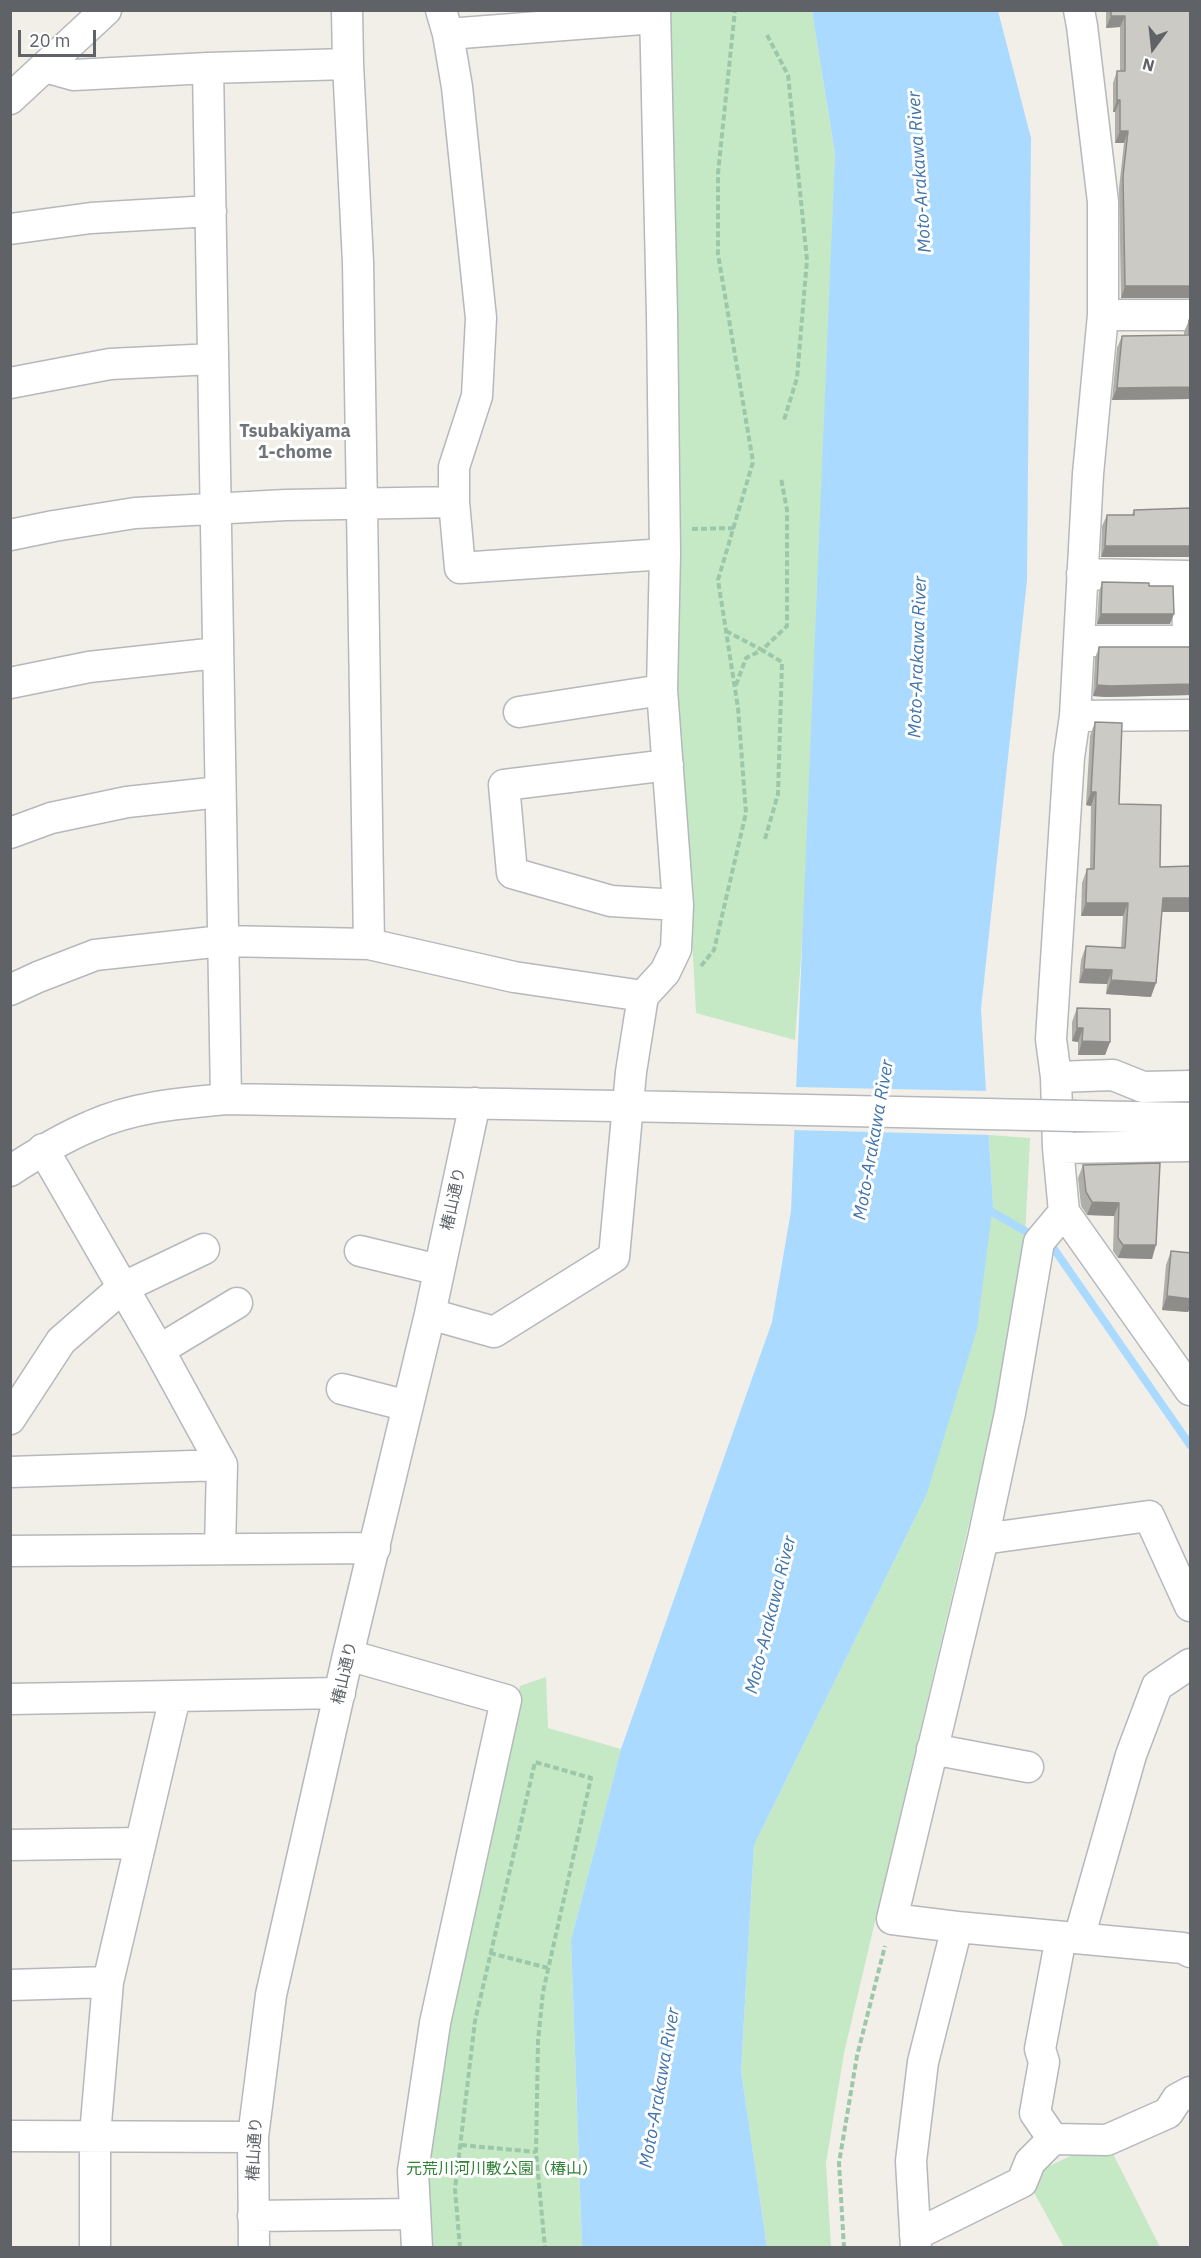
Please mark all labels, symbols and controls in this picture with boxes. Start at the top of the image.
scale bar [21,18,99,56]
north arrow [1123,18,1183,78]
text: 20 m [29,29,71,52]
text: N [1140,54,1157,77]
water label: Moto-Arakawa River [904,90,936,254]
district label: Tsubakiyama 1-chome [239,421,351,464]
water label: Moto-Arakawa River [904,576,932,738]
water label: Moto-Arakawa River [849,1058,899,1222]
street label: 椿山通り [438,1166,470,1232]
water label: Moto-Arakawa River [741,1534,801,1696]
street label: 椿山通り [328,1640,362,1706]
water label: Moto-Arakawa River [635,2006,685,2170]
street label: 椿山通り [244,2117,266,2181]
park label: 元荒川河川敷公園（椿山） [406,2159,598,2179]

